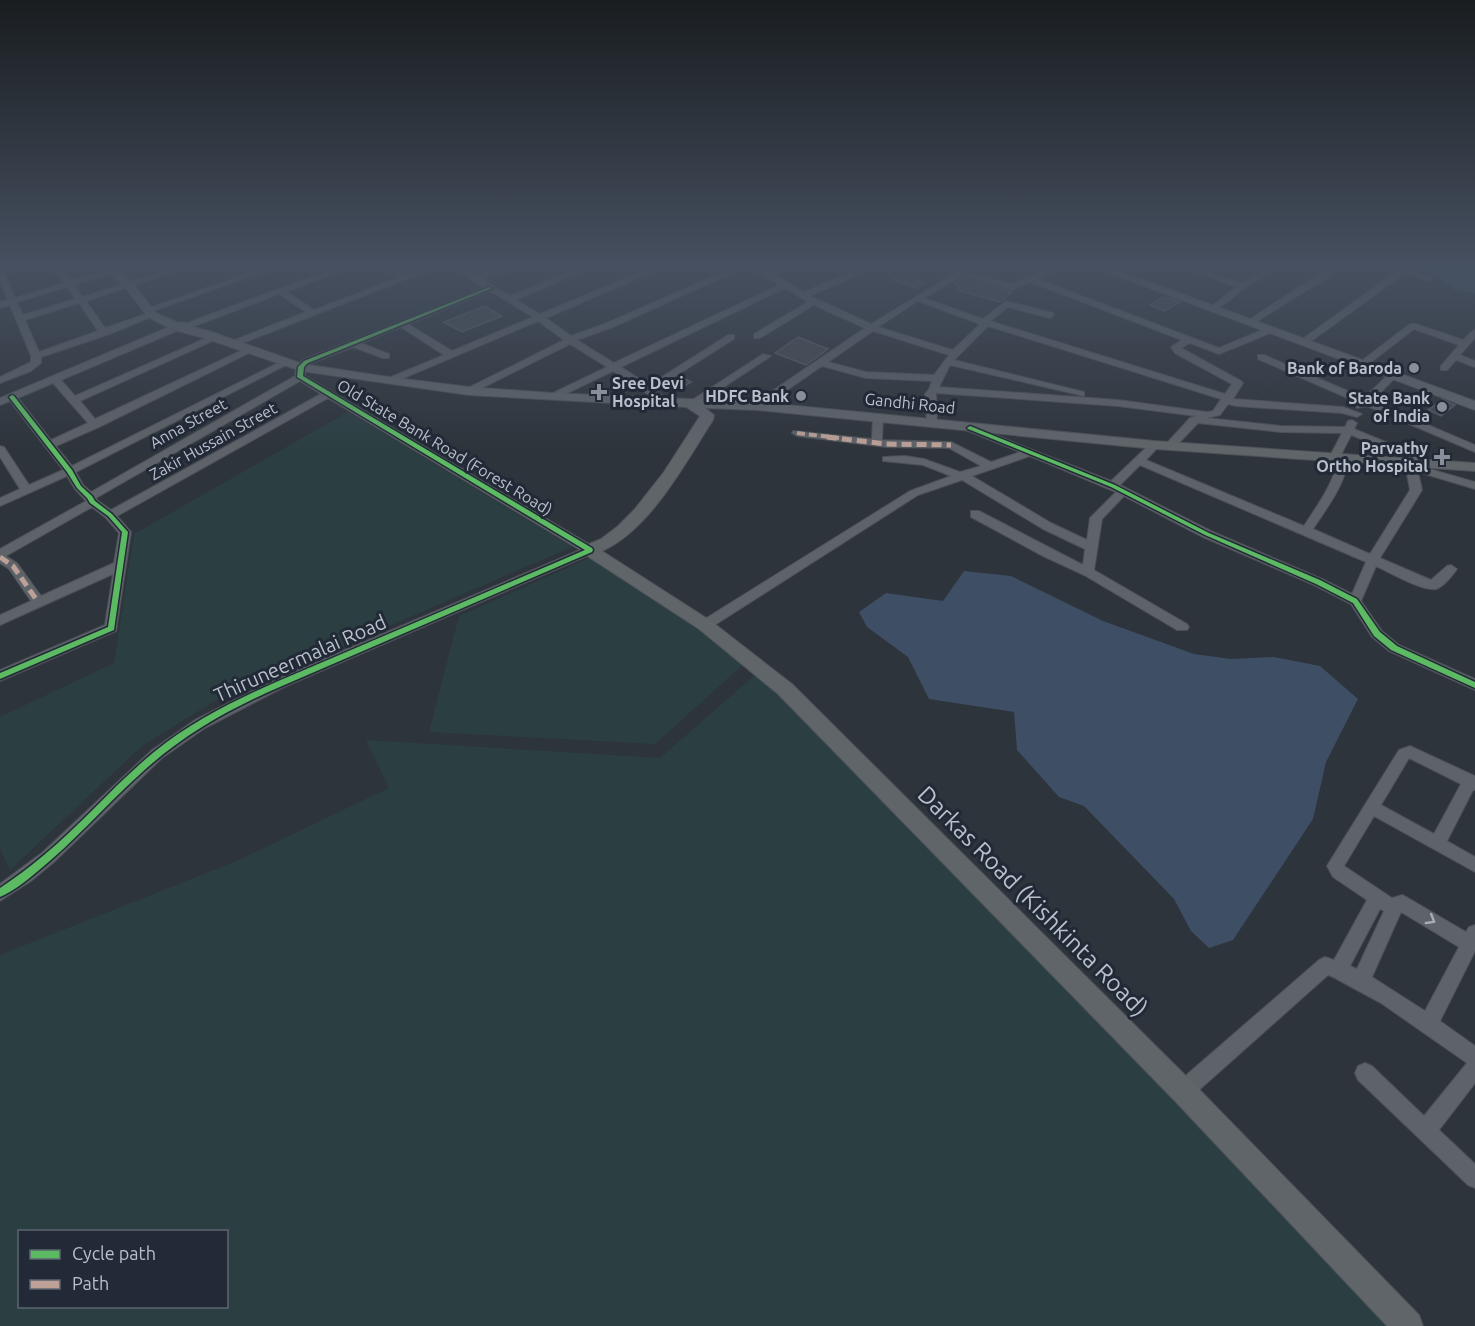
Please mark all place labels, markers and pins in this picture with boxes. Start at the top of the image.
place label: Bank of Baroda [1287,359,1402,377]
marker: Bank of Baroda [1407,361,1421,375]
place label: Sree Devi Hospital [612,374,684,410]
marker: Sree Devi Hospital [590,383,608,401]
place label: HDFC Bank [705,387,789,405]
marker: HDFC Bank [794,389,808,403]
place label: State Bank of India [1348,389,1430,425]
marker: State Bank of India [1435,400,1449,414]
place label: Parvathy Ortho Hospital [1316,439,1428,475]
marker: Parvathy Ortho Hospital [1433,448,1451,466]

